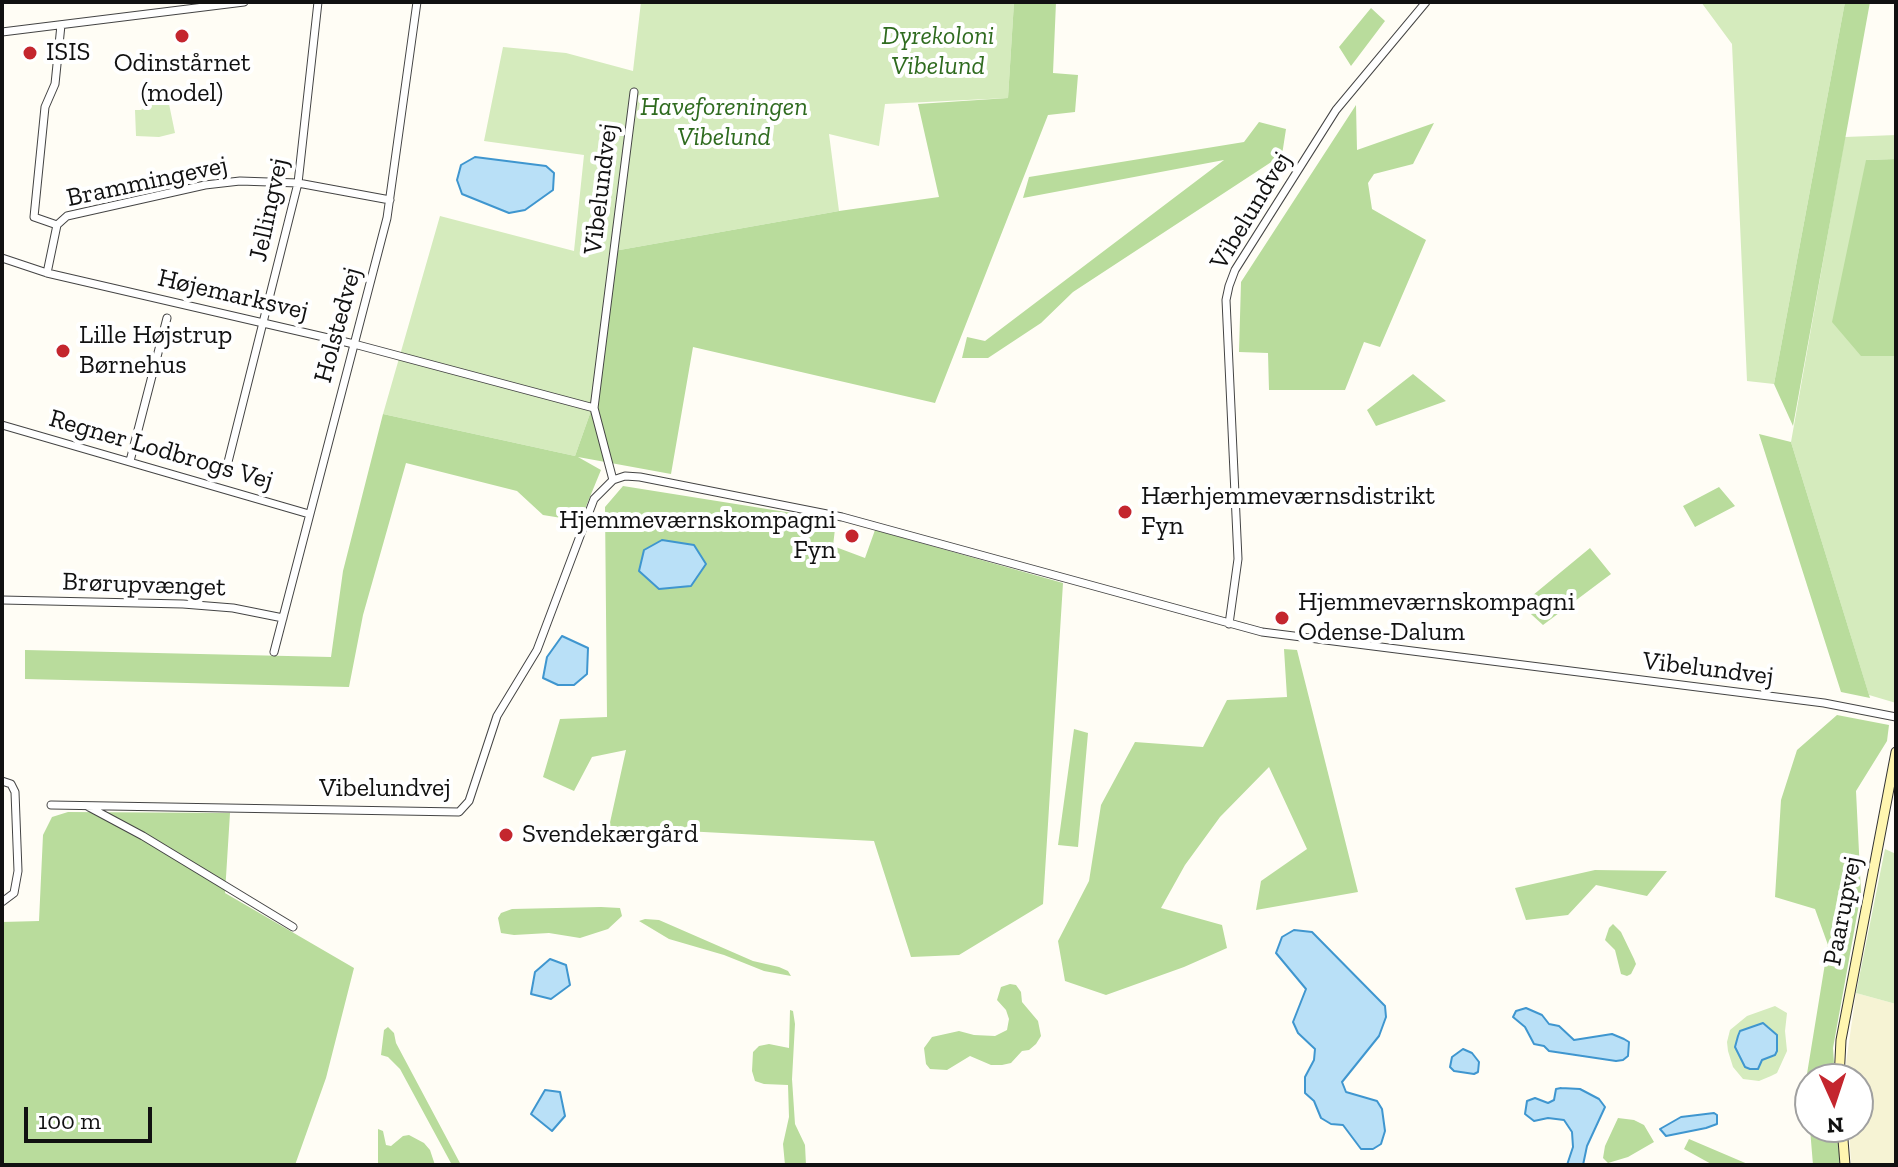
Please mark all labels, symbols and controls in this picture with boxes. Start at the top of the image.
park label: Dyrekoloni Vibelund [882,21,994,82]
marker: Odinstårnet (model) [173,27,191,45]
place label: ISIS [46,37,90,69]
marker: ISIS [21,44,39,62]
place label: Odinstårnet (model) [114,48,250,110]
park label: Haveforeningen Vibelund [640,92,808,154]
street label: Vibelundvej [577,122,625,256]
street label: Vibelundvej [1204,147,1298,275]
street label: Brammingevej [64,150,230,214]
street label: Jellingvej [243,155,295,265]
street label: Højemarksvej [155,263,311,327]
street label: Holstedvej [308,264,368,386]
place label: Lille Højstrup Børnehus [79,320,232,382]
marker: Lille Højstrup Børnehus [54,342,72,360]
street label: Regner Lodbrogs Vej [45,403,277,497]
place label: Hærhjemmeværnsdistrikt Fyn [1141,481,1435,542]
marker: Hærhjemmeværnsdistrikt Fyn [1116,503,1134,521]
place label: Hjemmeværnskompagni Fyn [559,505,836,566]
marker: Hjemmeværnskompagni Fyn [843,527,861,545]
street label: Brørupvænget [62,567,226,603]
place label: Hjemmeværnskompagni Odense-Dalum [1298,587,1575,648]
marker: Hjemmeværnskompagni Odense-Dalum [1273,609,1291,627]
street label: Vibelundvej [1641,645,1775,693]
street label: Vibelundvej [319,773,451,805]
place label: Svendekærgård [522,819,698,851]
marker: Svendekærgård [497,826,515,844]
street label: Paarupvej [1817,854,1869,968]
north arrow [1794,1063,1874,1143]
scale bar [28,1091,156,1141]
text: 100 m [38,1106,101,1135]
text: N [1826,1112,1844,1139]

